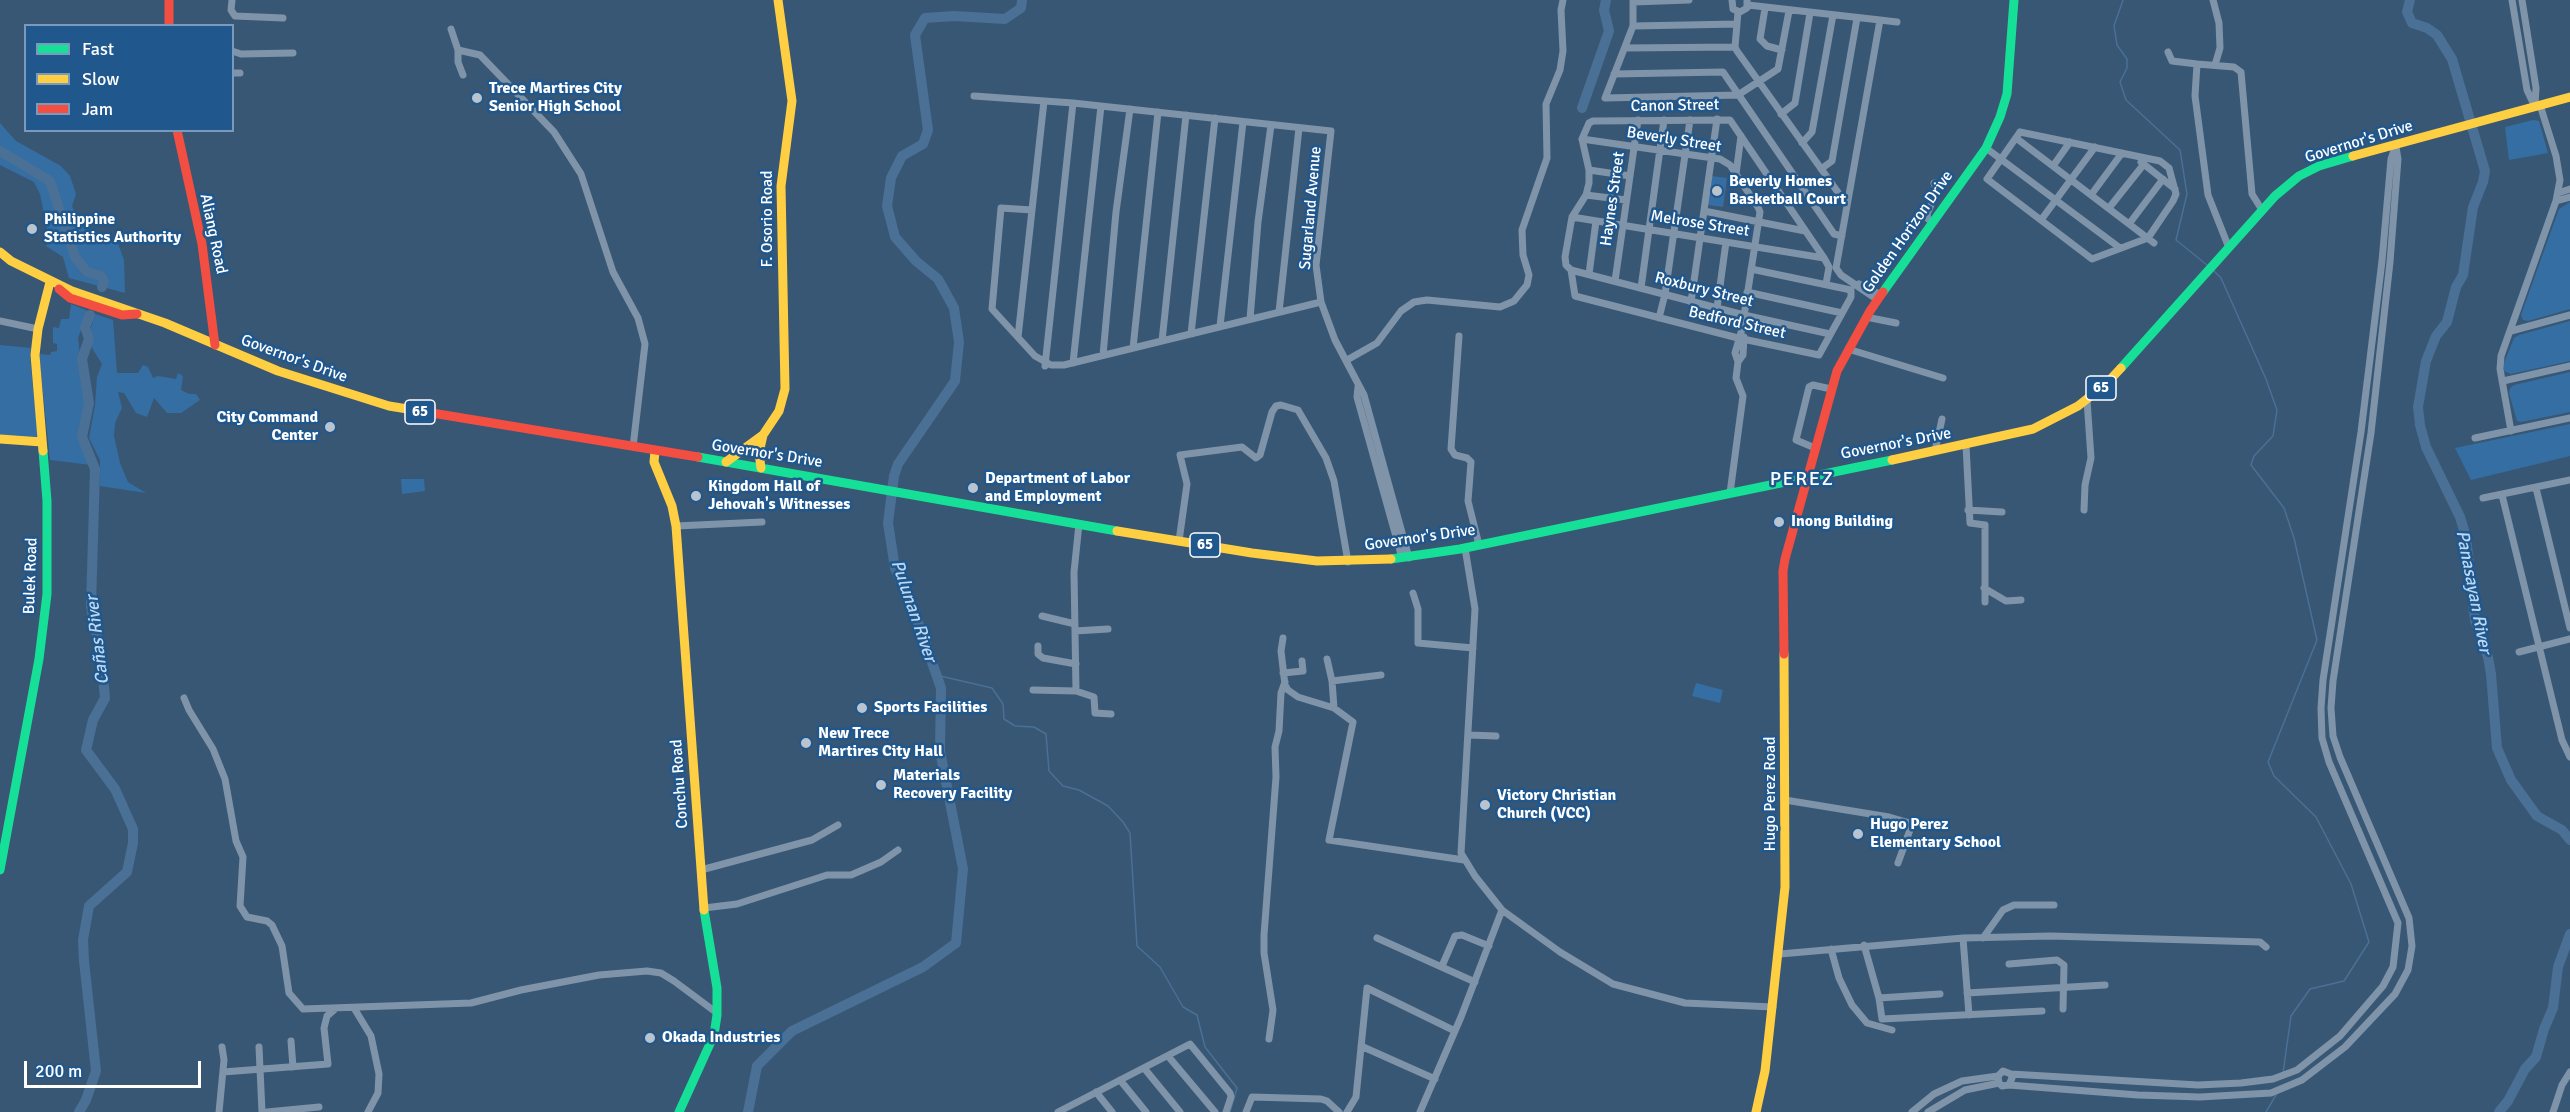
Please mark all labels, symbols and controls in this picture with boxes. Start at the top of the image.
legend [24,24,234,132]
text: Fast [82,38,114,60]
text: Slow [82,68,119,90]
place label: Trece Martires City Senior High School [489,79,622,117]
marker: Trece Martires City Senior High School [470,91,484,105]
street label: Canon Street [1631,96,1719,116]
text: Jam [82,98,113,120]
street label: Governor's Drive [2303,116,2415,168]
street label: Beverly Street [1625,123,1723,157]
street label: Sugarland Avenue [1296,146,1326,270]
street label: Haynes Street [1597,151,1629,247]
street label: Golden Horizon Drive [1859,167,1957,297]
street label: F. Osorio Road [758,171,778,267]
place label: Beverly Homes Basketball Court [1729,172,1846,210]
marker: Beverly Homes Basketball Court [1710,184,1724,198]
street label: Aliang Road [195,192,231,276]
street label: Melrose Street [1649,207,1751,241]
place label: Philippine Statistics Authority [44,210,181,248]
marker: Philippine Statistics Authority [25,222,39,236]
street label: Roxbury Street [1653,268,1755,312]
street label: Bedford Street [1687,302,1787,344]
street label: Governor's Drive [238,331,350,387]
road number: 65 [2086,376,2116,400]
road number: 65 [405,400,435,424]
place label: City Command Center [216,408,318,446]
marker: City Command Center [323,420,337,434]
street label: Governor's Drive [1839,424,1953,464]
street label: Governor's Drive [710,436,824,472]
district label: PEREZ [1770,468,1834,492]
place label: Department of Labor and Employment [985,469,1130,507]
place label: Kingdom Hall of Jehovah's Witnesses [708,477,850,515]
marker: Department of Labor and Employment [966,481,980,495]
marker: Kingdom Hall of Jehovah's Witnesses [689,489,703,503]
place label: Inong Building [1791,512,1893,532]
marker: Inong Building [1772,515,1786,529]
street label: Governor's Drive [1363,521,1477,555]
water label: Panasayan River [2450,529,2496,655]
road number: 65 [1190,533,1220,557]
street label: Bulek Road [20,537,42,615]
water label: Pulunan River [885,557,941,665]
water label: Cañas River [82,594,114,686]
place label: Sports Facilities [874,698,987,718]
marker: Sports Facilities [855,701,869,715]
place label: New Trece Martires City Hall [818,724,943,762]
marker: New Trece Martires City Hall [799,736,813,750]
street label: Hugo Perez Road [1761,737,1781,851]
street label: Conchu Road [667,739,693,829]
place label: Materials Recovery Facility [893,766,1012,804]
marker: Materials Recovery Facility [874,778,888,792]
place label: Victory Christian Church (VCC) [1497,786,1616,824]
marker: Victory Christian Church (VCC) [1478,798,1492,812]
place label: Hugo Perez Elementary School [1870,815,2001,853]
marker: Hugo Perez Elementary School [1851,827,1865,841]
place label: Okada Industries [662,1028,780,1048]
marker: Okada Industries [643,1031,657,1045]
scale bar [27,1049,204,1087]
text: 200 m [35,1060,82,1082]

